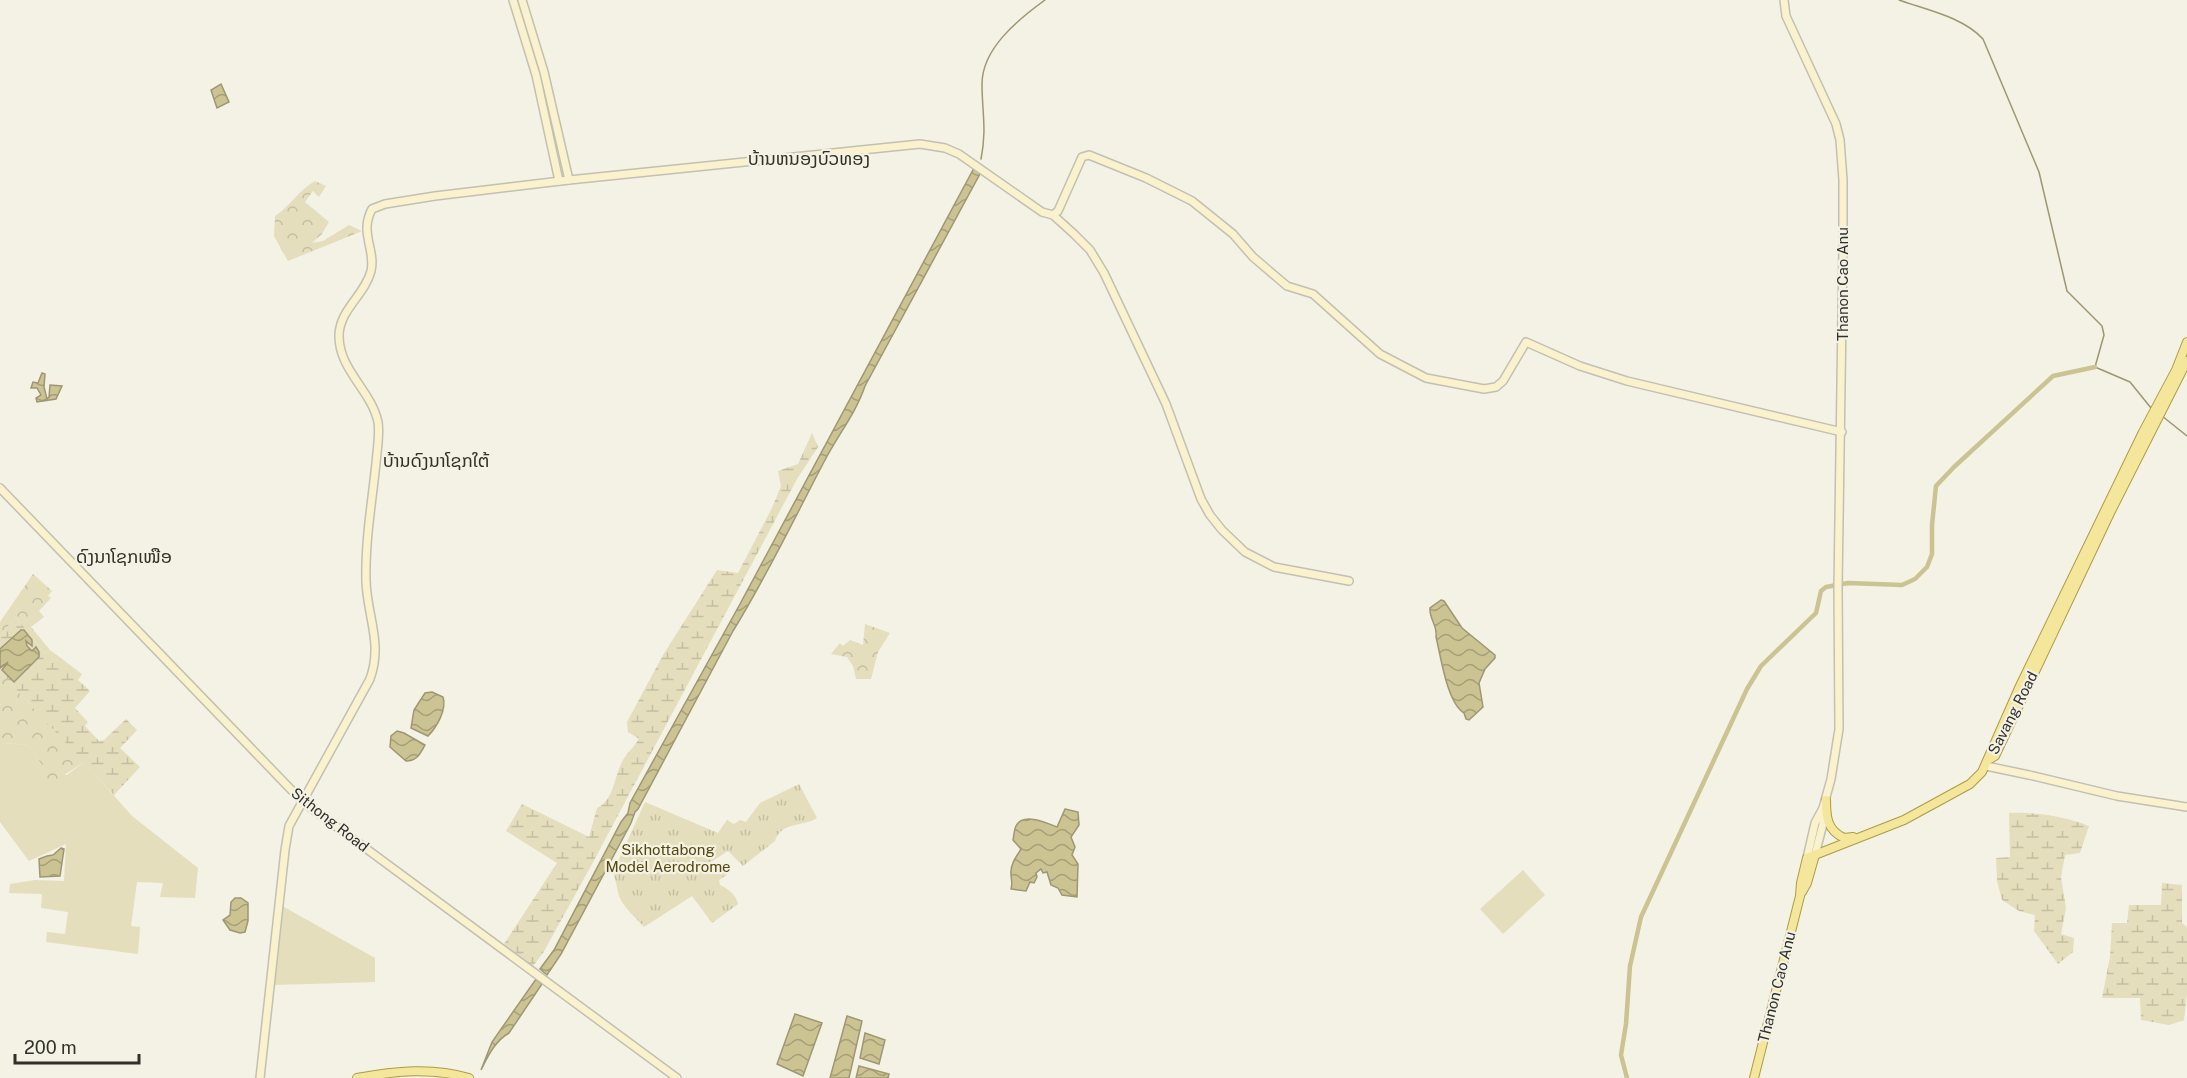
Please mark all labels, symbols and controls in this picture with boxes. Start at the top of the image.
district label: ບ້ານຫນອງບົວທອງ [748,148,870,169]
street label: Thanon Cao Anu [1834,227,1851,341]
district label: ບ້ານດົງນາໂຊກໃຕ້ [383,450,489,471]
district label: ດົງນາໂຊກເໜືອ [76,546,172,567]
street label: Savang Road [1984,668,2041,757]
street label: Sithong Road [288,784,373,855]
park label: Sikhottabong Model Aerodrome [605,841,731,875]
street label: Thanon Cao Anu [1754,930,1799,1044]
scale bar [15,1027,140,1065]
text: 200 m [24,1037,77,1058]

